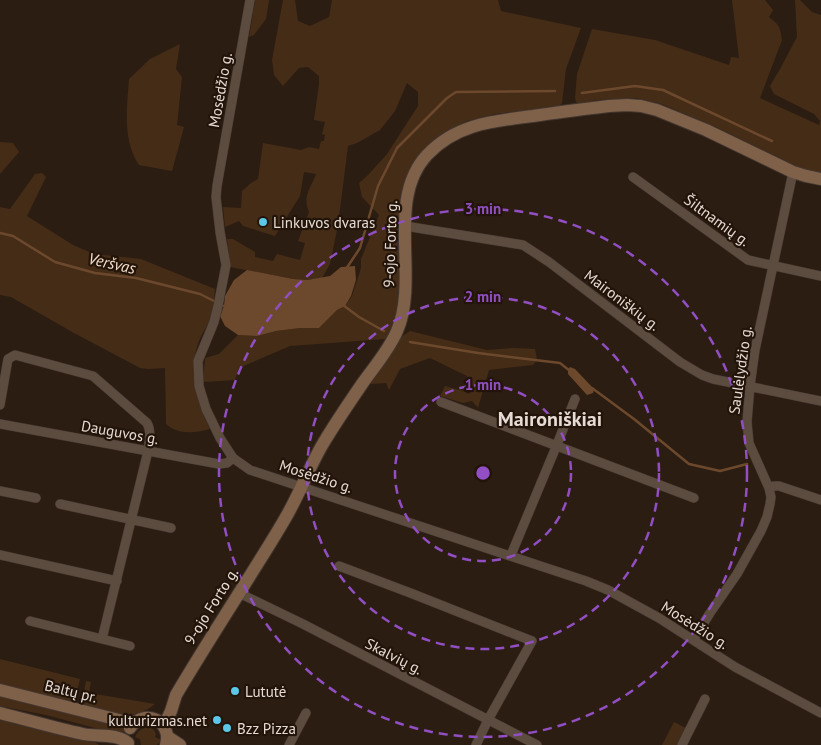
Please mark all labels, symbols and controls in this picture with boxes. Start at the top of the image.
street label: Mosėdžio g. [204,51,236,129]
street label: Šiltnamių g. [680,190,754,250]
text: 3 min [465,199,501,218]
street label: 9-ojo Forto g. [379,200,401,288]
place label: Linkuvos dvaras [273,213,375,232]
marker: Linkuvos dvaras [257,216,269,228]
water label: Veršvas [86,248,138,278]
street label: Maironiškių g. [581,265,663,335]
text: 2 min [465,287,501,306]
street label: Saulėlydžio g. [724,325,756,415]
text: 1 min [465,375,501,394]
district label: Maironiškiai [498,406,602,432]
street label: Dauguvos g. [80,416,160,448]
street label: Mosėdžio g. [277,455,355,497]
centre of rings [474,464,492,482]
street label: 9-ojo Forto g. [180,564,242,648]
street label: Mosėdžio g. [658,597,732,653]
street label: Skalvių g. [362,634,426,678]
street label: Baltų pr. [43,675,99,707]
place label: Lututė [245,682,286,701]
marker: Lututė [229,685,241,697]
place label: kulturizmas.net [108,711,207,730]
marker: kulturizmas.net [211,714,223,726]
place label: Bzz Pizza [237,719,296,738]
marker: Bzz Pizza [221,722,233,734]

